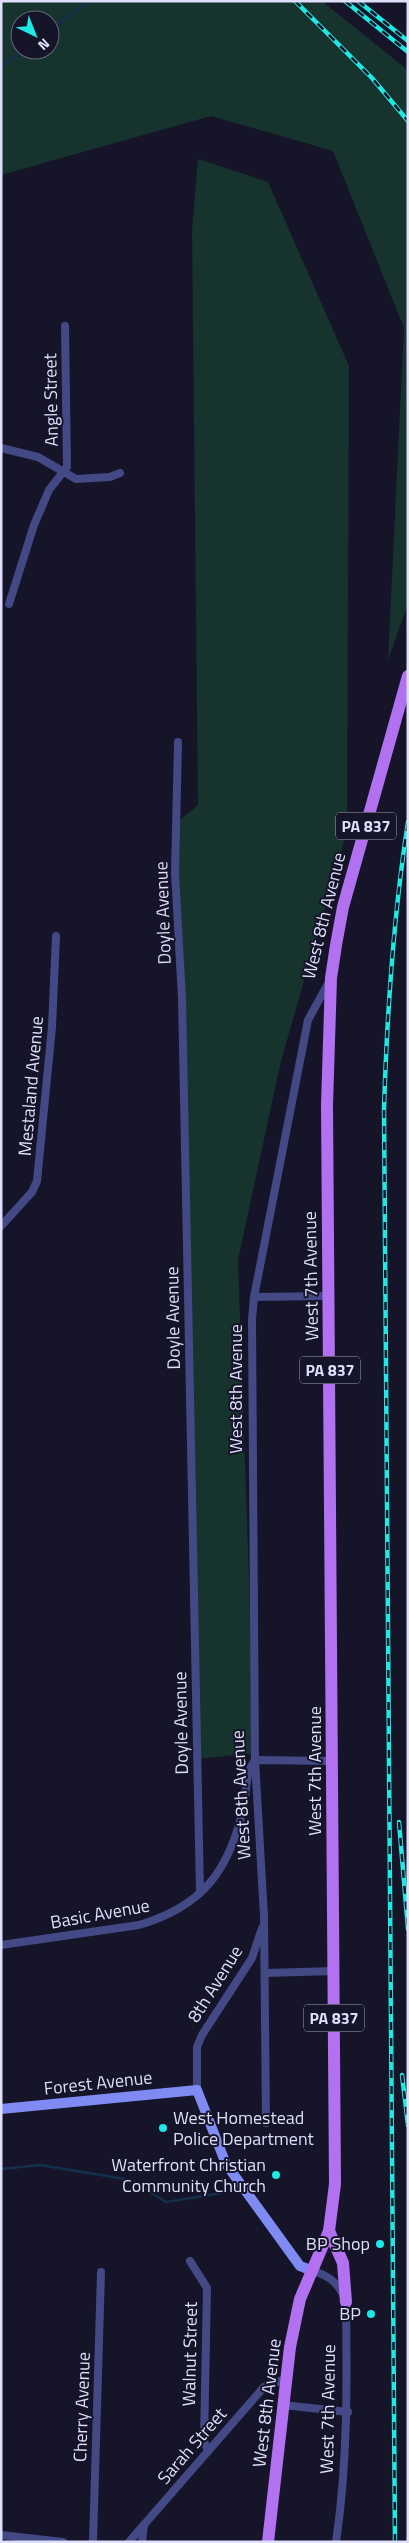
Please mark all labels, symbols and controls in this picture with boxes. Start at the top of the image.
north arrow [10,10,60,60]
text: N [33,34,55,56]
street label: Angle Street [36,352,65,447]
road number: PA 837 [336,812,396,839]
street label: West 8th Avenue [295,850,352,982]
street label: Doyle Avenue [147,861,178,965]
street label: Mestaland Avenue [11,1015,50,1157]
street label: West 7th Avenue [296,1211,325,1341]
street label: Doyle Avenue [158,1266,187,1370]
street label: West 8th Avenue [222,1324,249,1454]
road number: PA 837 [300,1356,360,1384]
street label: Doyle Avenue [166,1671,195,1775]
street label: West 7th Avenue [301,1706,328,1836]
street label: West 8th Avenue [224,1730,257,1860]
street label: Basic Avenue [48,1891,152,1936]
street label: 8th Avenue [180,1940,249,2027]
road number: PA 837 [304,2005,364,2032]
street label: Forest Avenue [42,2063,153,2102]
place label: West Homestead Police Department [173,2104,314,2152]
marker: West Homestead Police Department [157,2122,169,2134]
place label: Waterfront Christian Community Church [111,2151,266,2199]
marker: Waterfront Christian Community Church [270,2169,282,2181]
place label: BP Shop [306,2230,370,2257]
marker: BP Shop [374,2238,386,2250]
place label: BP [339,2300,361,2327]
street label: Walnut Street [175,2301,204,2407]
marker: BP [365,2308,377,2320]
street label: West 8th Avenue [245,2337,288,2469]
street label: West 7th Avenue [313,2344,342,2474]
street label: Cherry Avenue [66,2352,97,2462]
street label: Sarah Street [151,2401,233,2490]

